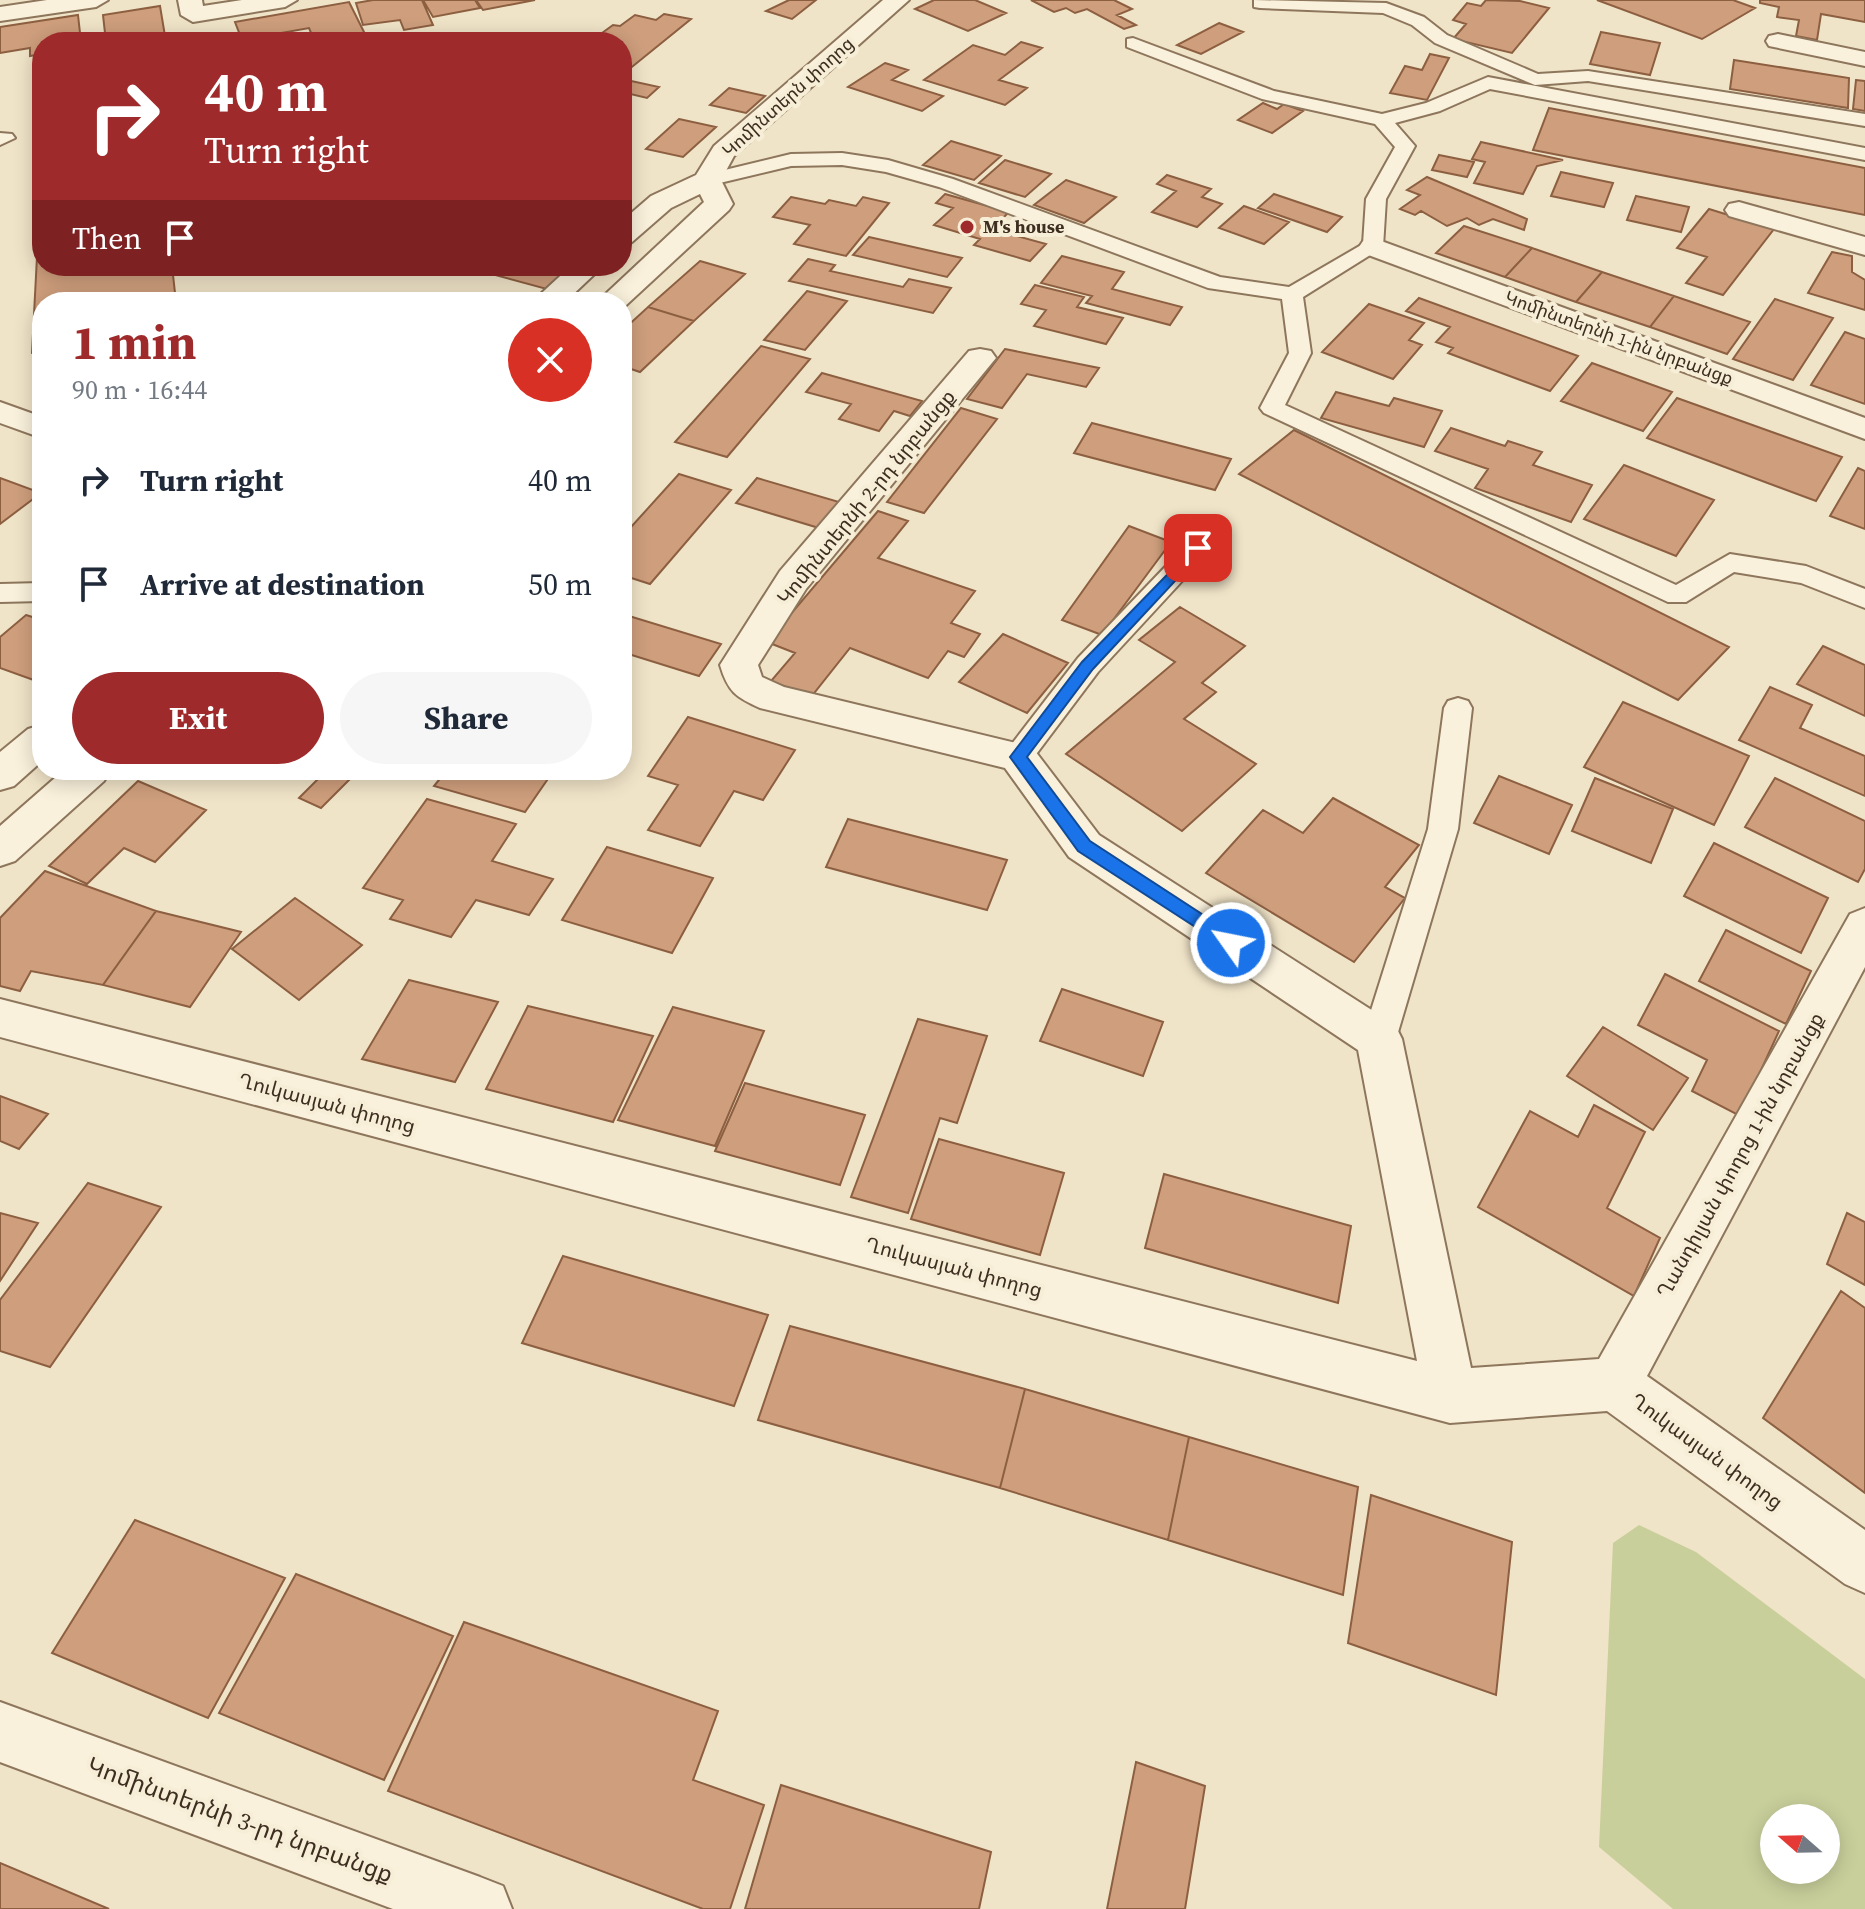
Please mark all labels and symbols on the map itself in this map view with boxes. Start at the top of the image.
street label: Կոմինտերն փողոց [717,31,859,162]
place label: M's house [983,214,1064,239]
marker: M's house [958,218,976,236]
street label: Կոմինտերնի 1-ին նրբանցք [1501,284,1737,391]
street label: Կոմինտերնի 2-րդ նրբանցք [770,384,962,610]
pin [1164,514,1232,582]
position arrow [1189,901,1273,985]
street label: Ղանդիլյան փողոց 1-ին նրբանցք [1650,1007,1830,1303]
street label: Ղուկասյան փողոց [235,1066,419,1140]
street label: Ղուկասյան փողոց [862,1230,1046,1304]
street label: Ղուկասյան փողոց [1625,1386,1789,1516]
street label: Կոմինտերնի 3-րդ նրբանցք [83,1749,398,1890]
north arrow [1760,1804,1840,1884]

